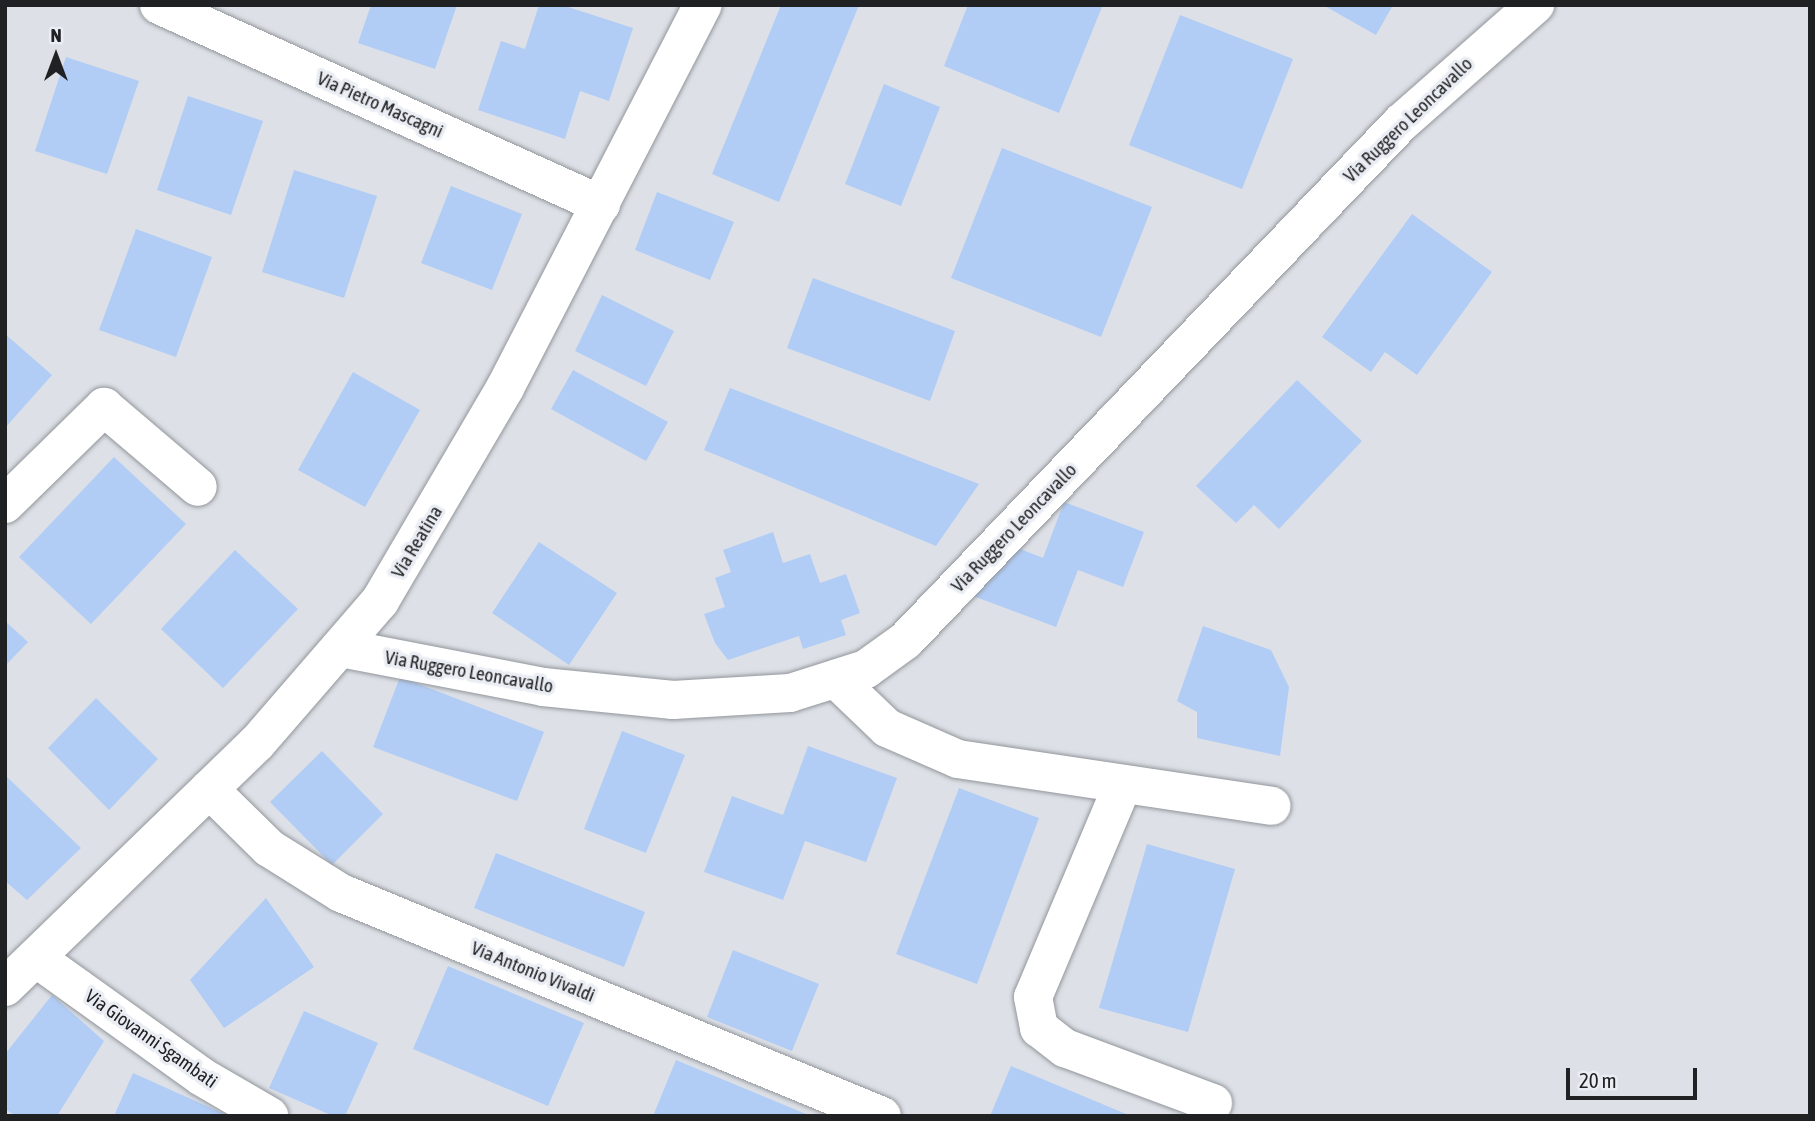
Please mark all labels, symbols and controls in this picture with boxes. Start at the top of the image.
north arrow [21,21,91,91]
text: N [50,24,62,46]
street label: Via Ruggero Leoncavallo [1339,53,1477,187]
street label: Via Pietro Mascagni [313,67,447,143]
street label: Via Ruggero Leoncavallo [947,459,1081,597]
street label: Via Reatina [387,502,447,582]
street label: Via Ruggero Leoncavallo [383,646,555,698]
street label: Via Antonio Vivaldi [468,937,598,1007]
street label: Via Giovanni Sgambati [81,985,221,1093]
scale bar [1570,1054,1701,1098]
text: 20 m [1579,1068,1617,1092]

